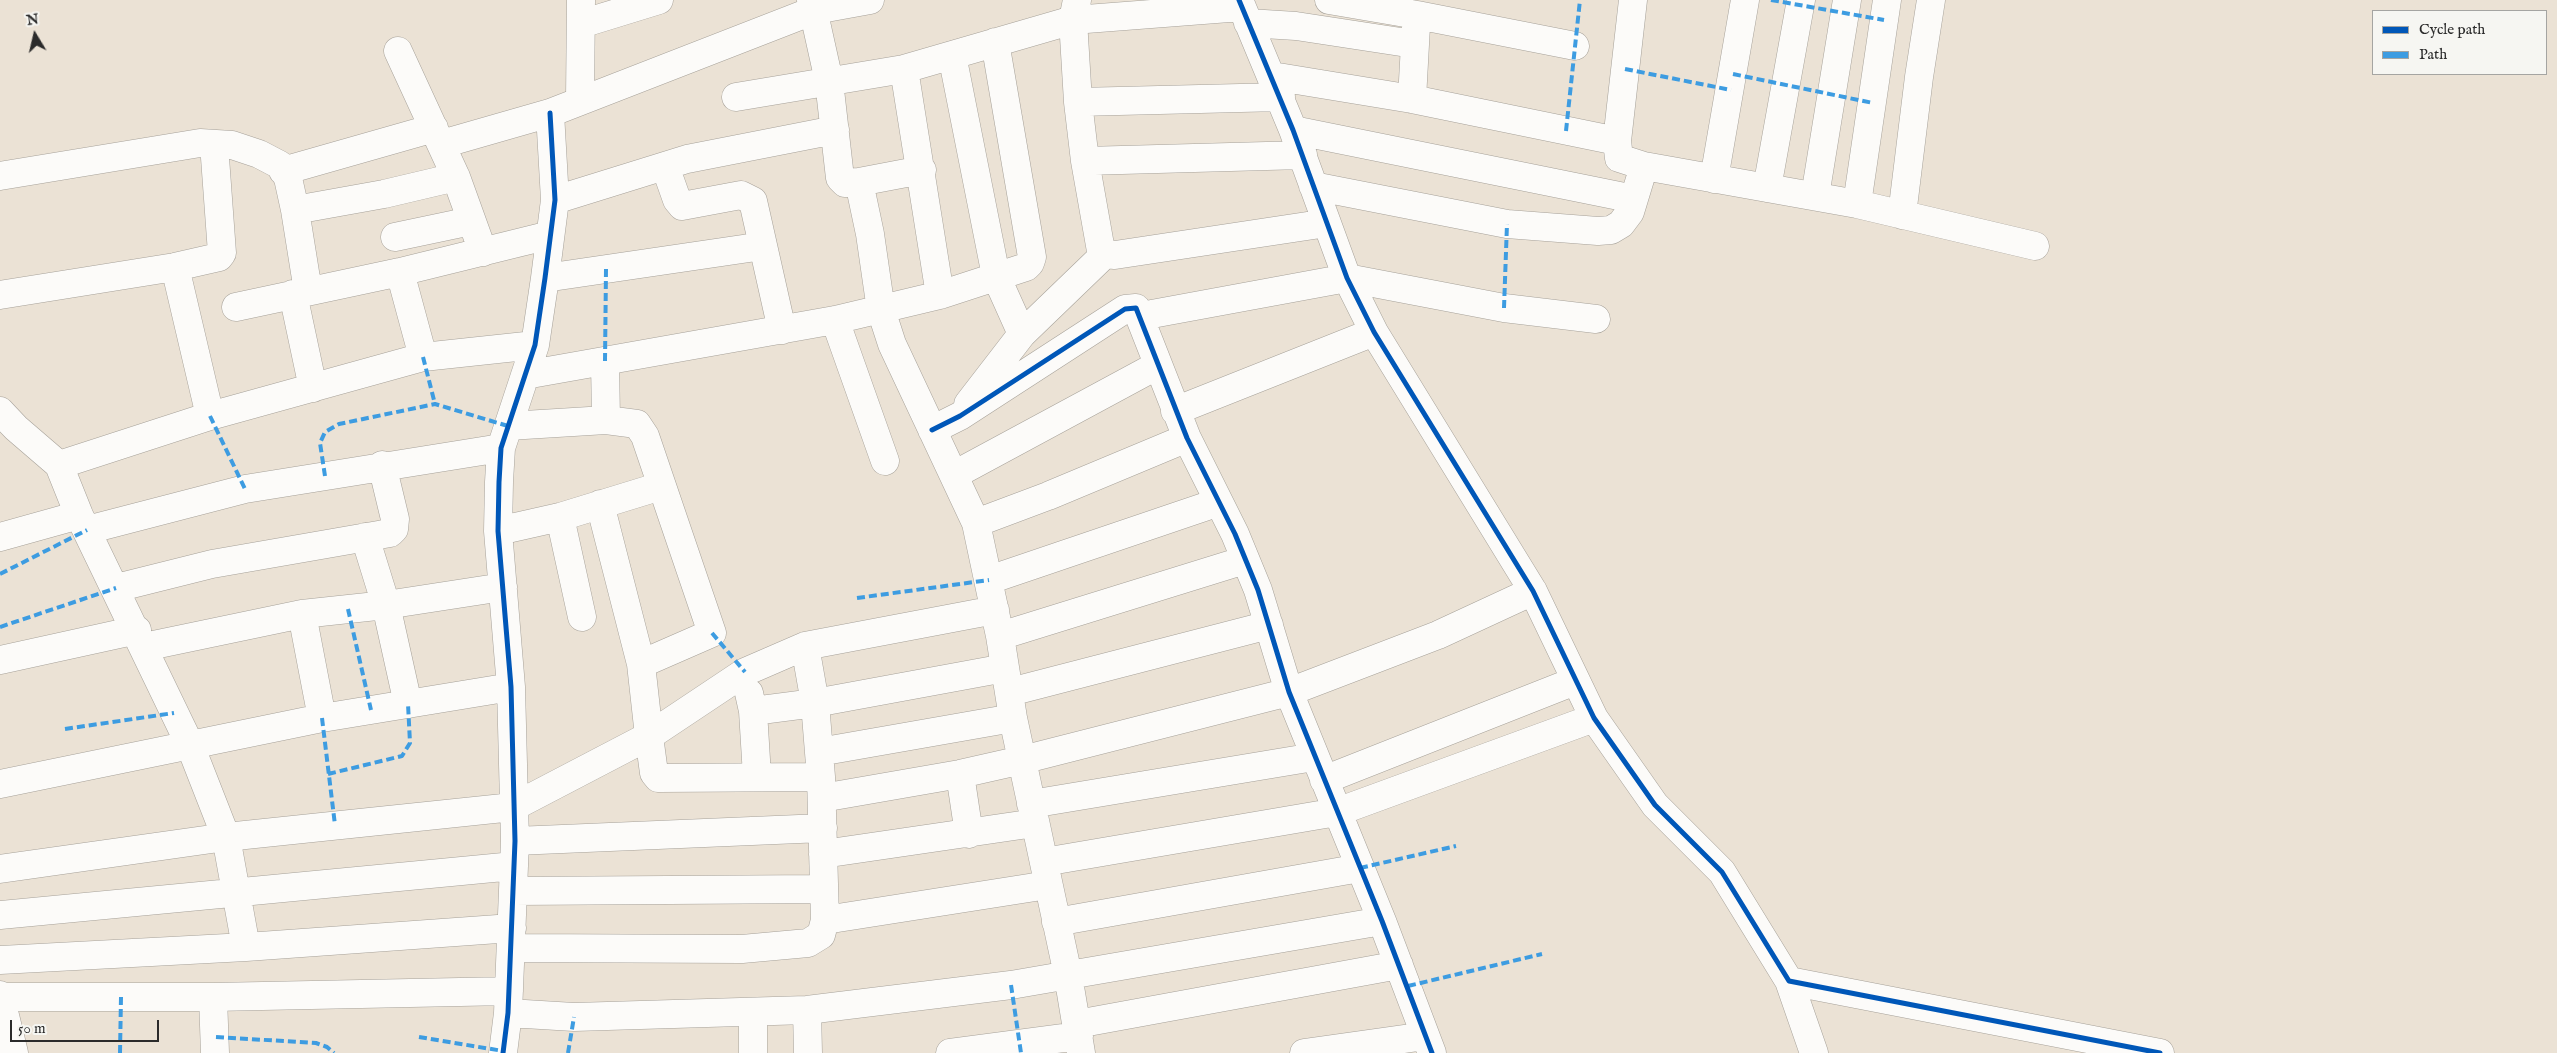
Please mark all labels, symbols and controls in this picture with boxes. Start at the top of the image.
north arrow [10,10,60,60]
text: N [25,10,40,30]
legend [2372,10,2547,75]
text: Cycle path [2419,20,2485,39]
text: Path [2419,45,2447,64]
scale bar [12,1010,161,1042]
text: 50 m [18,1019,46,1038]

